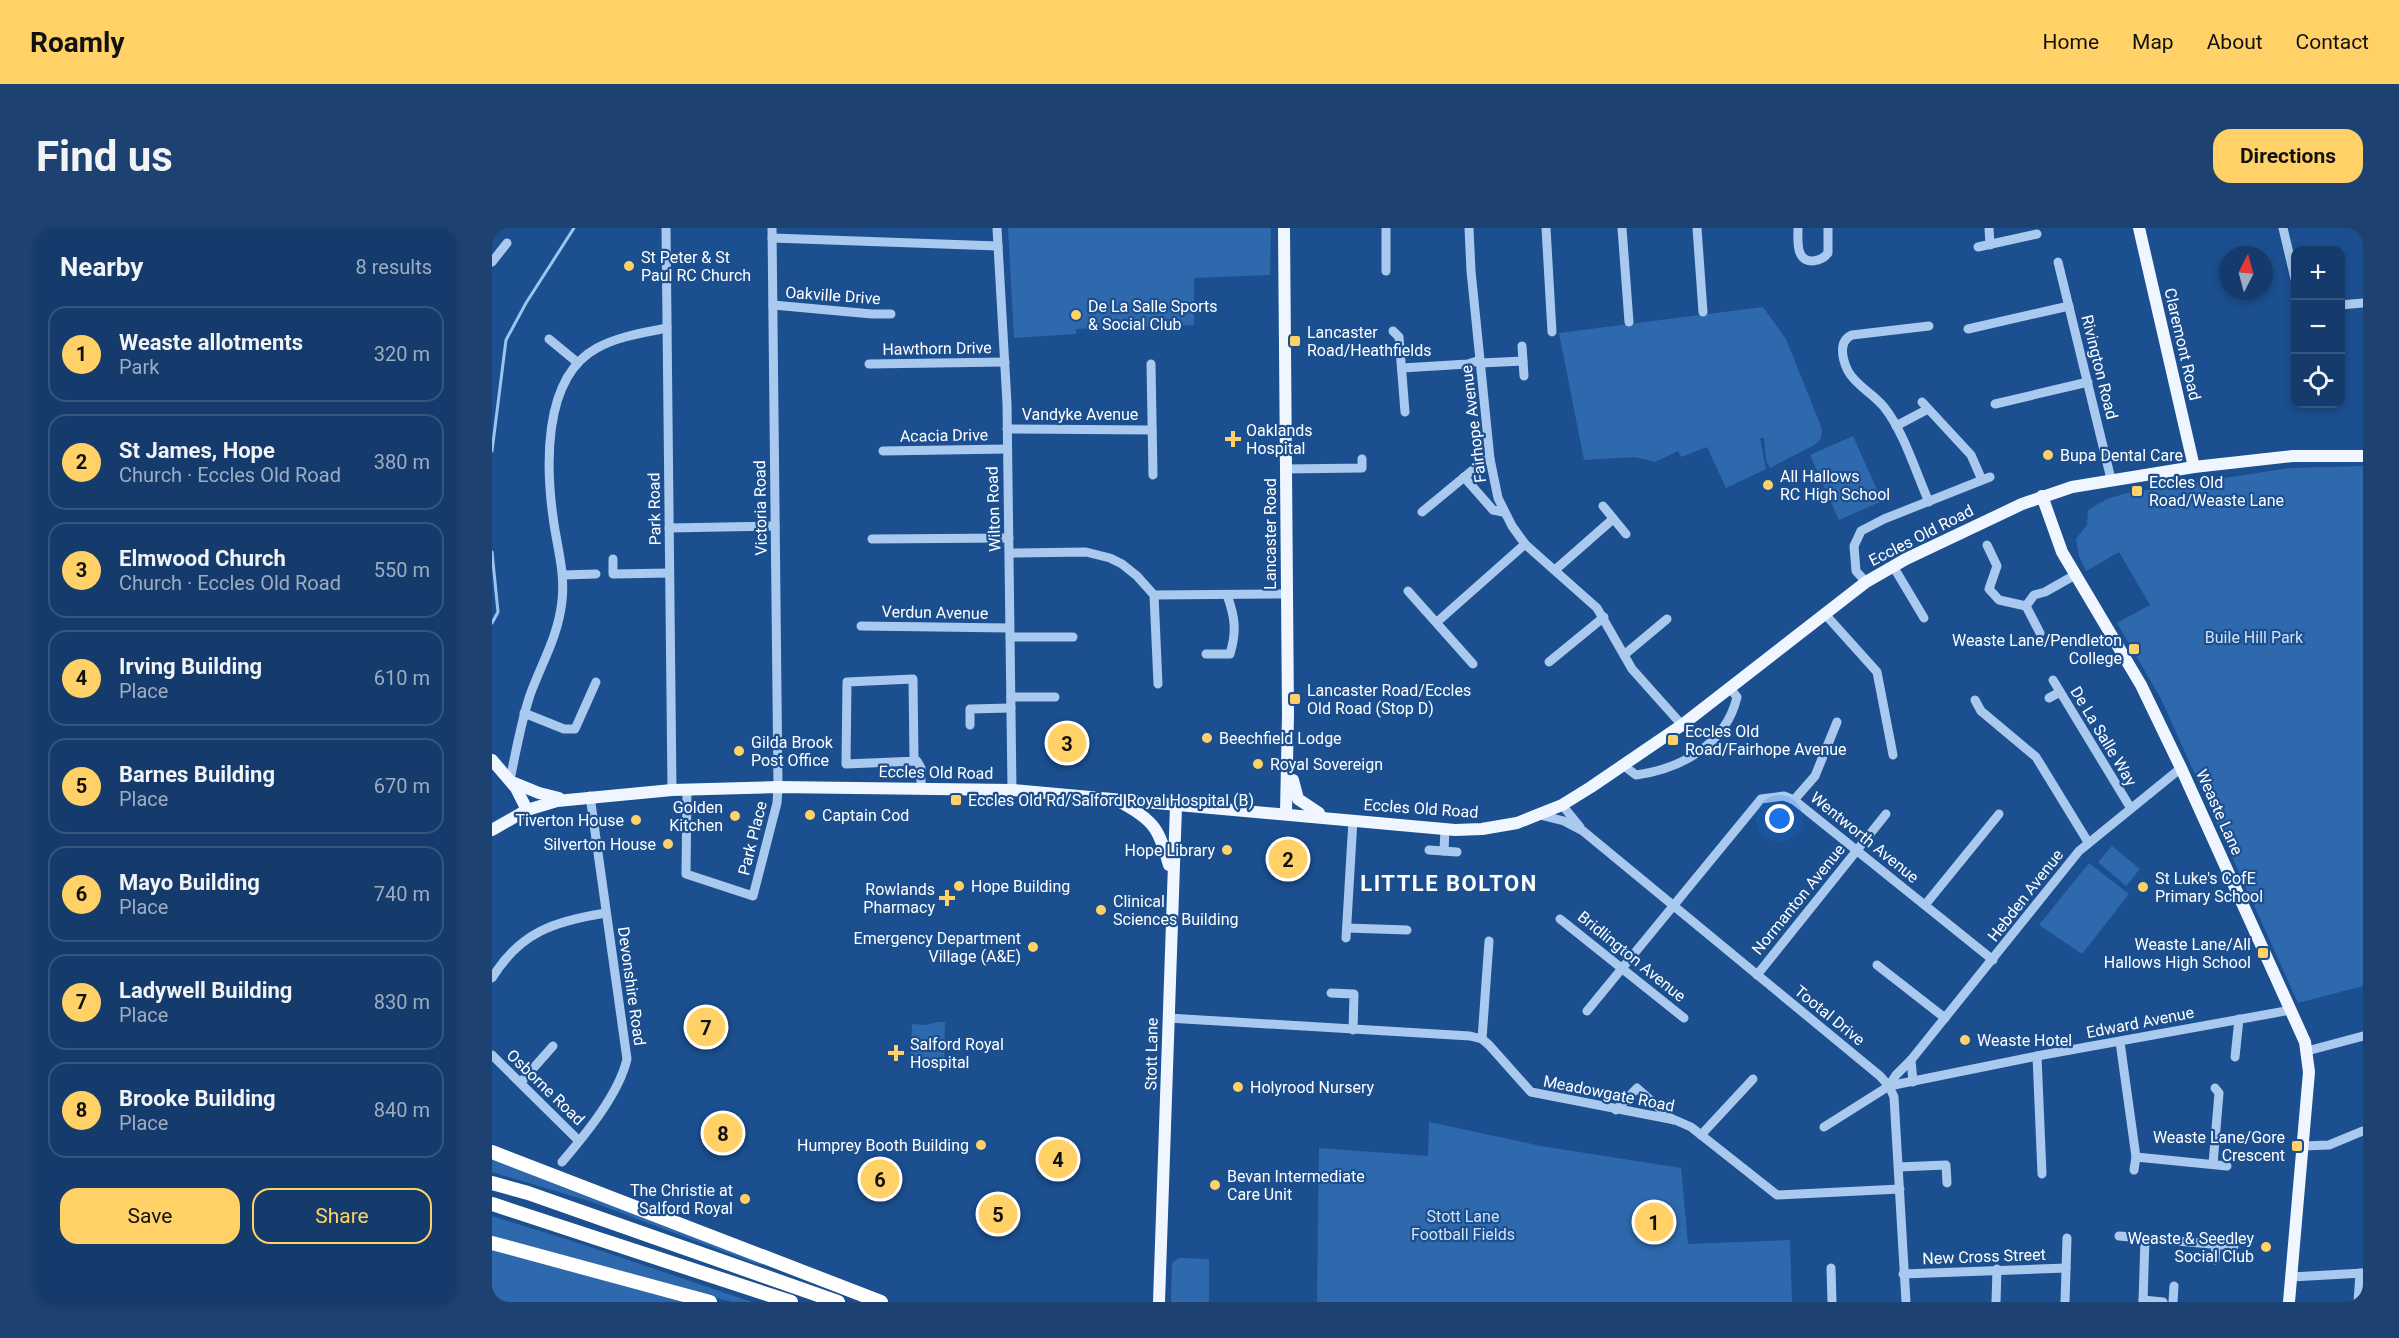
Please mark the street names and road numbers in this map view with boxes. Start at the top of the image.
street label: Oakville Drive [785,283,881,308]
street label: Claremont Road [2160,286,2205,402]
street label: Rivington Road [2077,313,2122,421]
street label: Hawthorn Drive [882,338,992,359]
street label: Fairhope Avenue [1457,364,1490,484]
street label: Vandyke Avenue [1022,405,1138,424]
street label: Acacia Drive [900,425,988,446]
street label: Victoria Road [750,460,771,556]
street label: Wilton Road [983,466,1004,552]
street label: Park Road [644,472,665,546]
street label: Lancaster Road [1261,478,1280,590]
street label: Eccles Old Road [1866,501,1977,570]
street label: Verdun Avenue [882,602,988,623]
street label: De La Salle Way [2066,683,2141,790]
street label: Eccles Old Road [878,762,994,783]
street label: Weaste Lane [2192,766,2247,858]
street label: Wentworth Avenue [1807,788,1923,887]
street label: Eccles Old Road [1363,795,1479,822]
street label: Park Place [734,799,771,877]
street label: Normanton Avenue [1748,840,1849,958]
street label: Hebden Avenue [1984,846,2067,945]
street label: Bridlington Avenue [1574,907,1689,1006]
street label: Devonshire Road [614,925,649,1047]
street label: Tootal Drive [1791,981,1869,1049]
street label: Edward Avenue [2085,1003,2196,1042]
street label: Stott Lane [1141,1017,1162,1091]
street label: Osborne Road [503,1046,589,1129]
street label: Meadowgate Road [1542,1071,1676,1116]
street label: New Cross Street [1922,1245,2046,1268]

